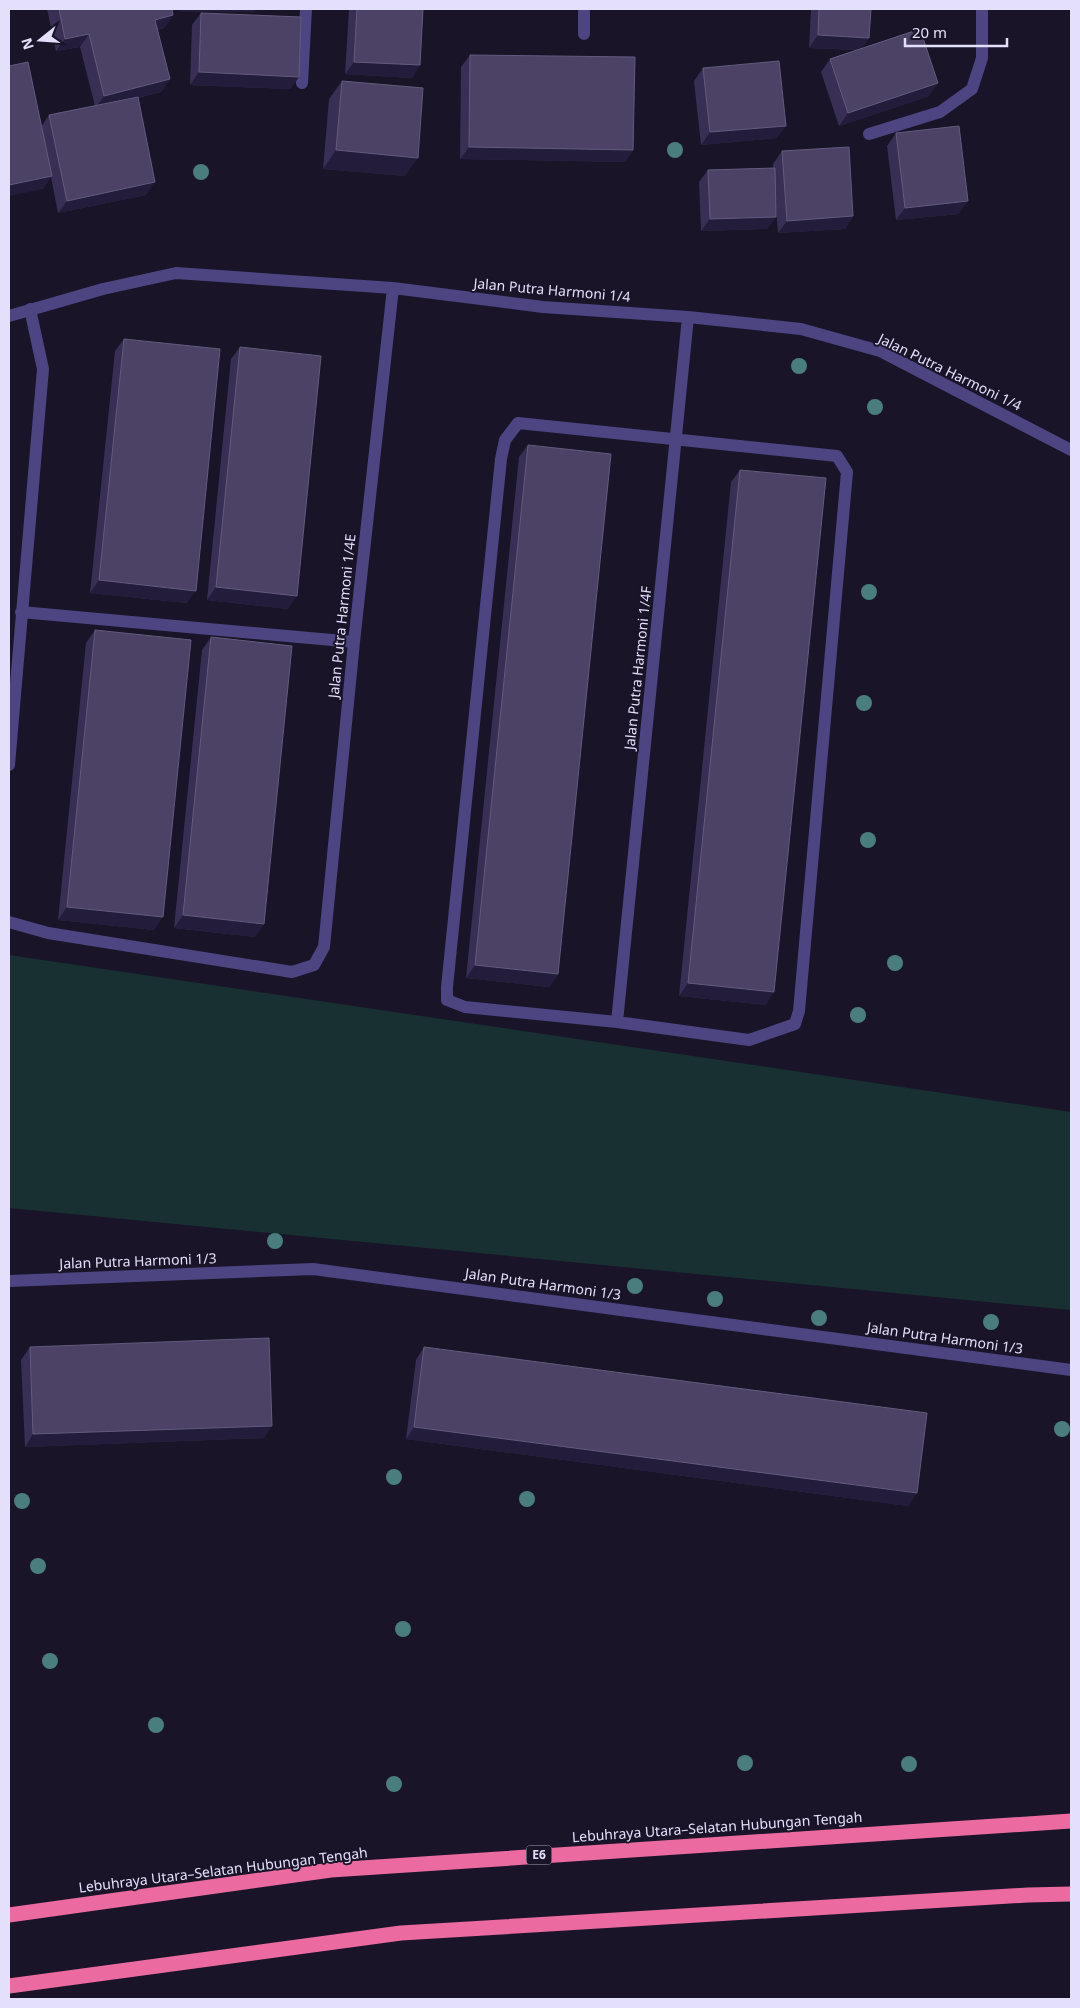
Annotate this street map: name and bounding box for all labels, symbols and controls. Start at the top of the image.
north arrow [15,15,65,65]
scale bar [905,15,1008,47]
text: 20 m [912,22,947,42]
text: N [16,36,38,52]
street label: Jalan Putra Harmoni 1/4 [471,273,631,306]
street label: Jalan Putra Harmoni 1/4 [874,328,1025,415]
street label: Jalan Putra Harmoni 1/4E [323,533,360,701]
street label: Jalan Putra Harmoni 1/4F [619,585,656,753]
street label: Jalan Putra Harmoni 1/3 [57,1248,217,1273]
street label: Jalan Putra Harmoni 1/3 [462,1263,622,1304]
street label: Jalan Putra Harmoni 1/3 [864,1317,1024,1358]
street label: Lebuhraya Utara–Selatan Hubungan Tengah [571,1807,863,1846]
street label: Lebuhraya Utara–Selatan Hubungan Tengah [77,1842,369,1897]
road number: E6 [526,1846,552,1864]

